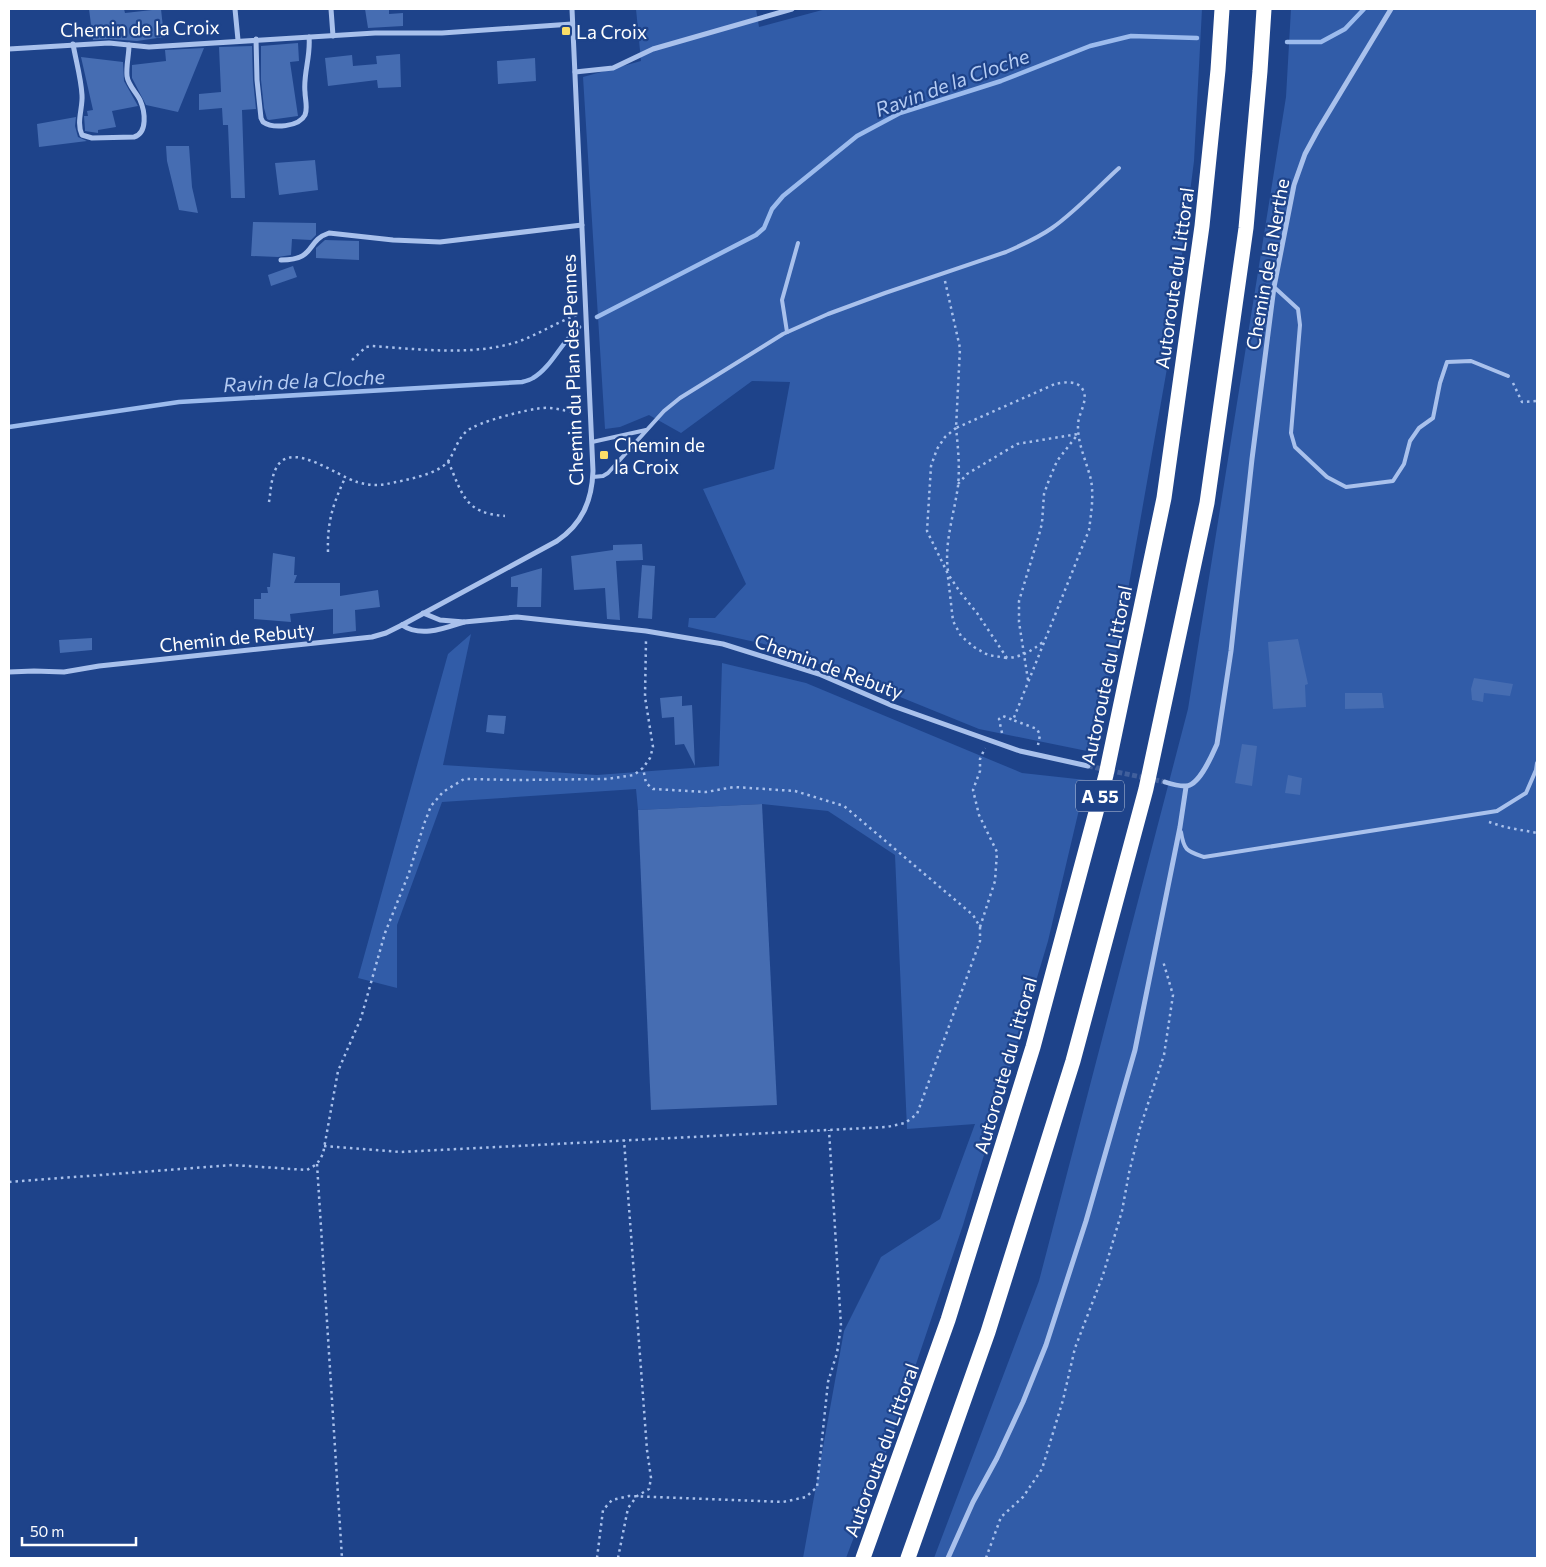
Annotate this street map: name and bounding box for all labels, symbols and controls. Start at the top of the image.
street label: Chemin de la Croix [60,15,220,41]
place label: La Croix [576,20,647,43]
marker: La Croix [560,25,572,37]
water label: Ravin de la Cloche [872,43,1033,121]
street label: Chemin de la Nerthe [1241,177,1293,351]
street label: Autoroute du Littoral [1150,186,1198,370]
street label: Chemin du Plan des Pennes [556,254,588,486]
water label: Ravin de la Cloche [222,364,386,396]
place label: Chemin de la Croix [614,433,705,478]
marker: Chemin de la Croix [598,449,610,461]
street label: Autoroute du Littoral [1076,583,1136,767]
street label: Chemin de Rebuty [158,617,316,657]
street label: Chemin de Rebuty [752,628,906,704]
road number: A 55 [1076,780,1124,811]
street label: Autoroute du Littoral [969,974,1041,1156]
street label: Autoroute du Littoral [839,1360,923,1540]
scale bar [22,1514,136,1546]
text: 50 m [30,1522,64,1540]

